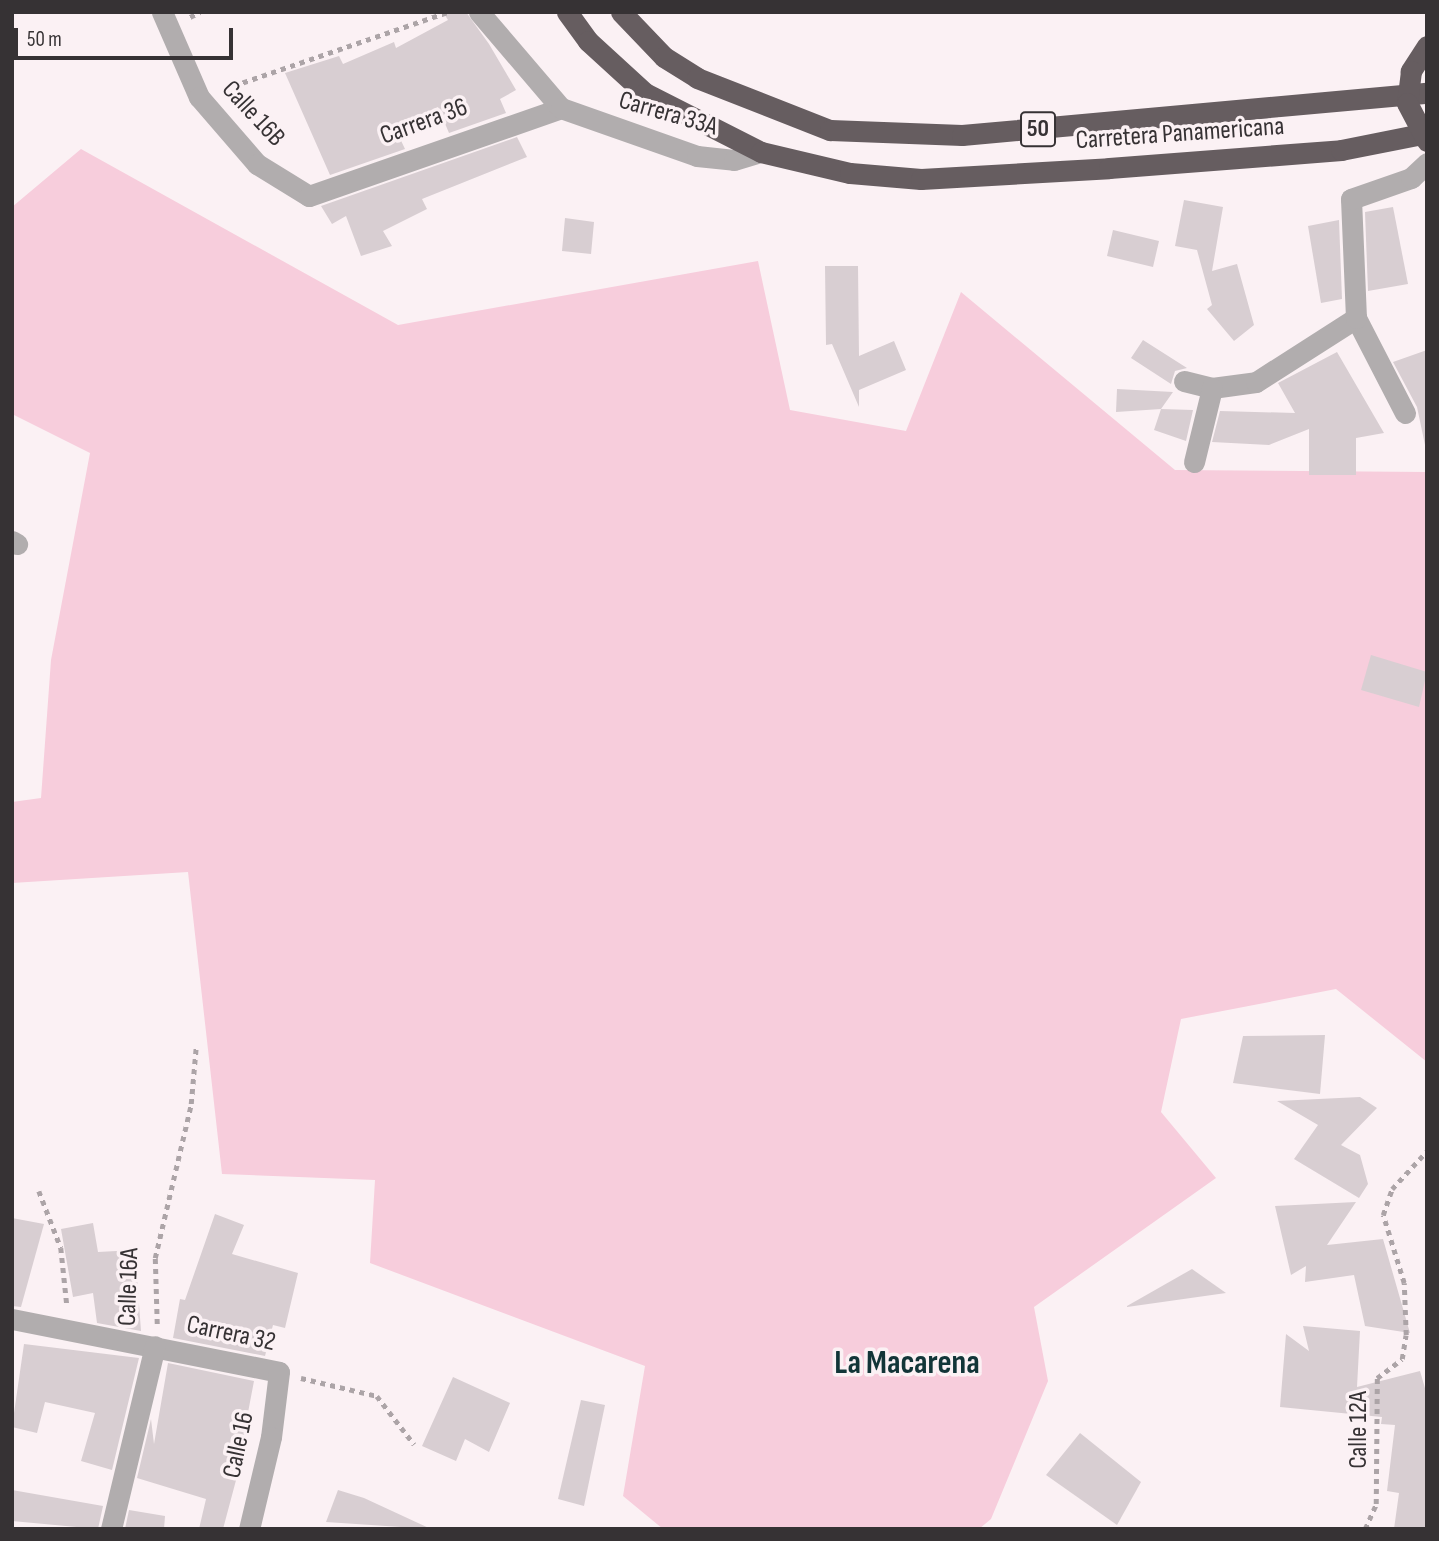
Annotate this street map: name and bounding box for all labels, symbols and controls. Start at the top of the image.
scale bar [18,14,236,58]
text: 50 m [27,27,62,52]
street label: Calle 16B [215,75,291,153]
street label: Carrera 33A [615,85,721,143]
street label: Carrera 36 [376,92,472,152]
road number: 50 [1019,108,1057,149]
street label: Carretera Panamericana [1075,111,1285,157]
street label: Calle 16A [112,1247,146,1327]
street label: Carrera 32 [184,1309,278,1359]
district label: La Macarena [834,1344,980,1384]
street label: Calle 12A [1343,1391,1375,1469]
street label: Calle 16 [217,1409,261,1481]

